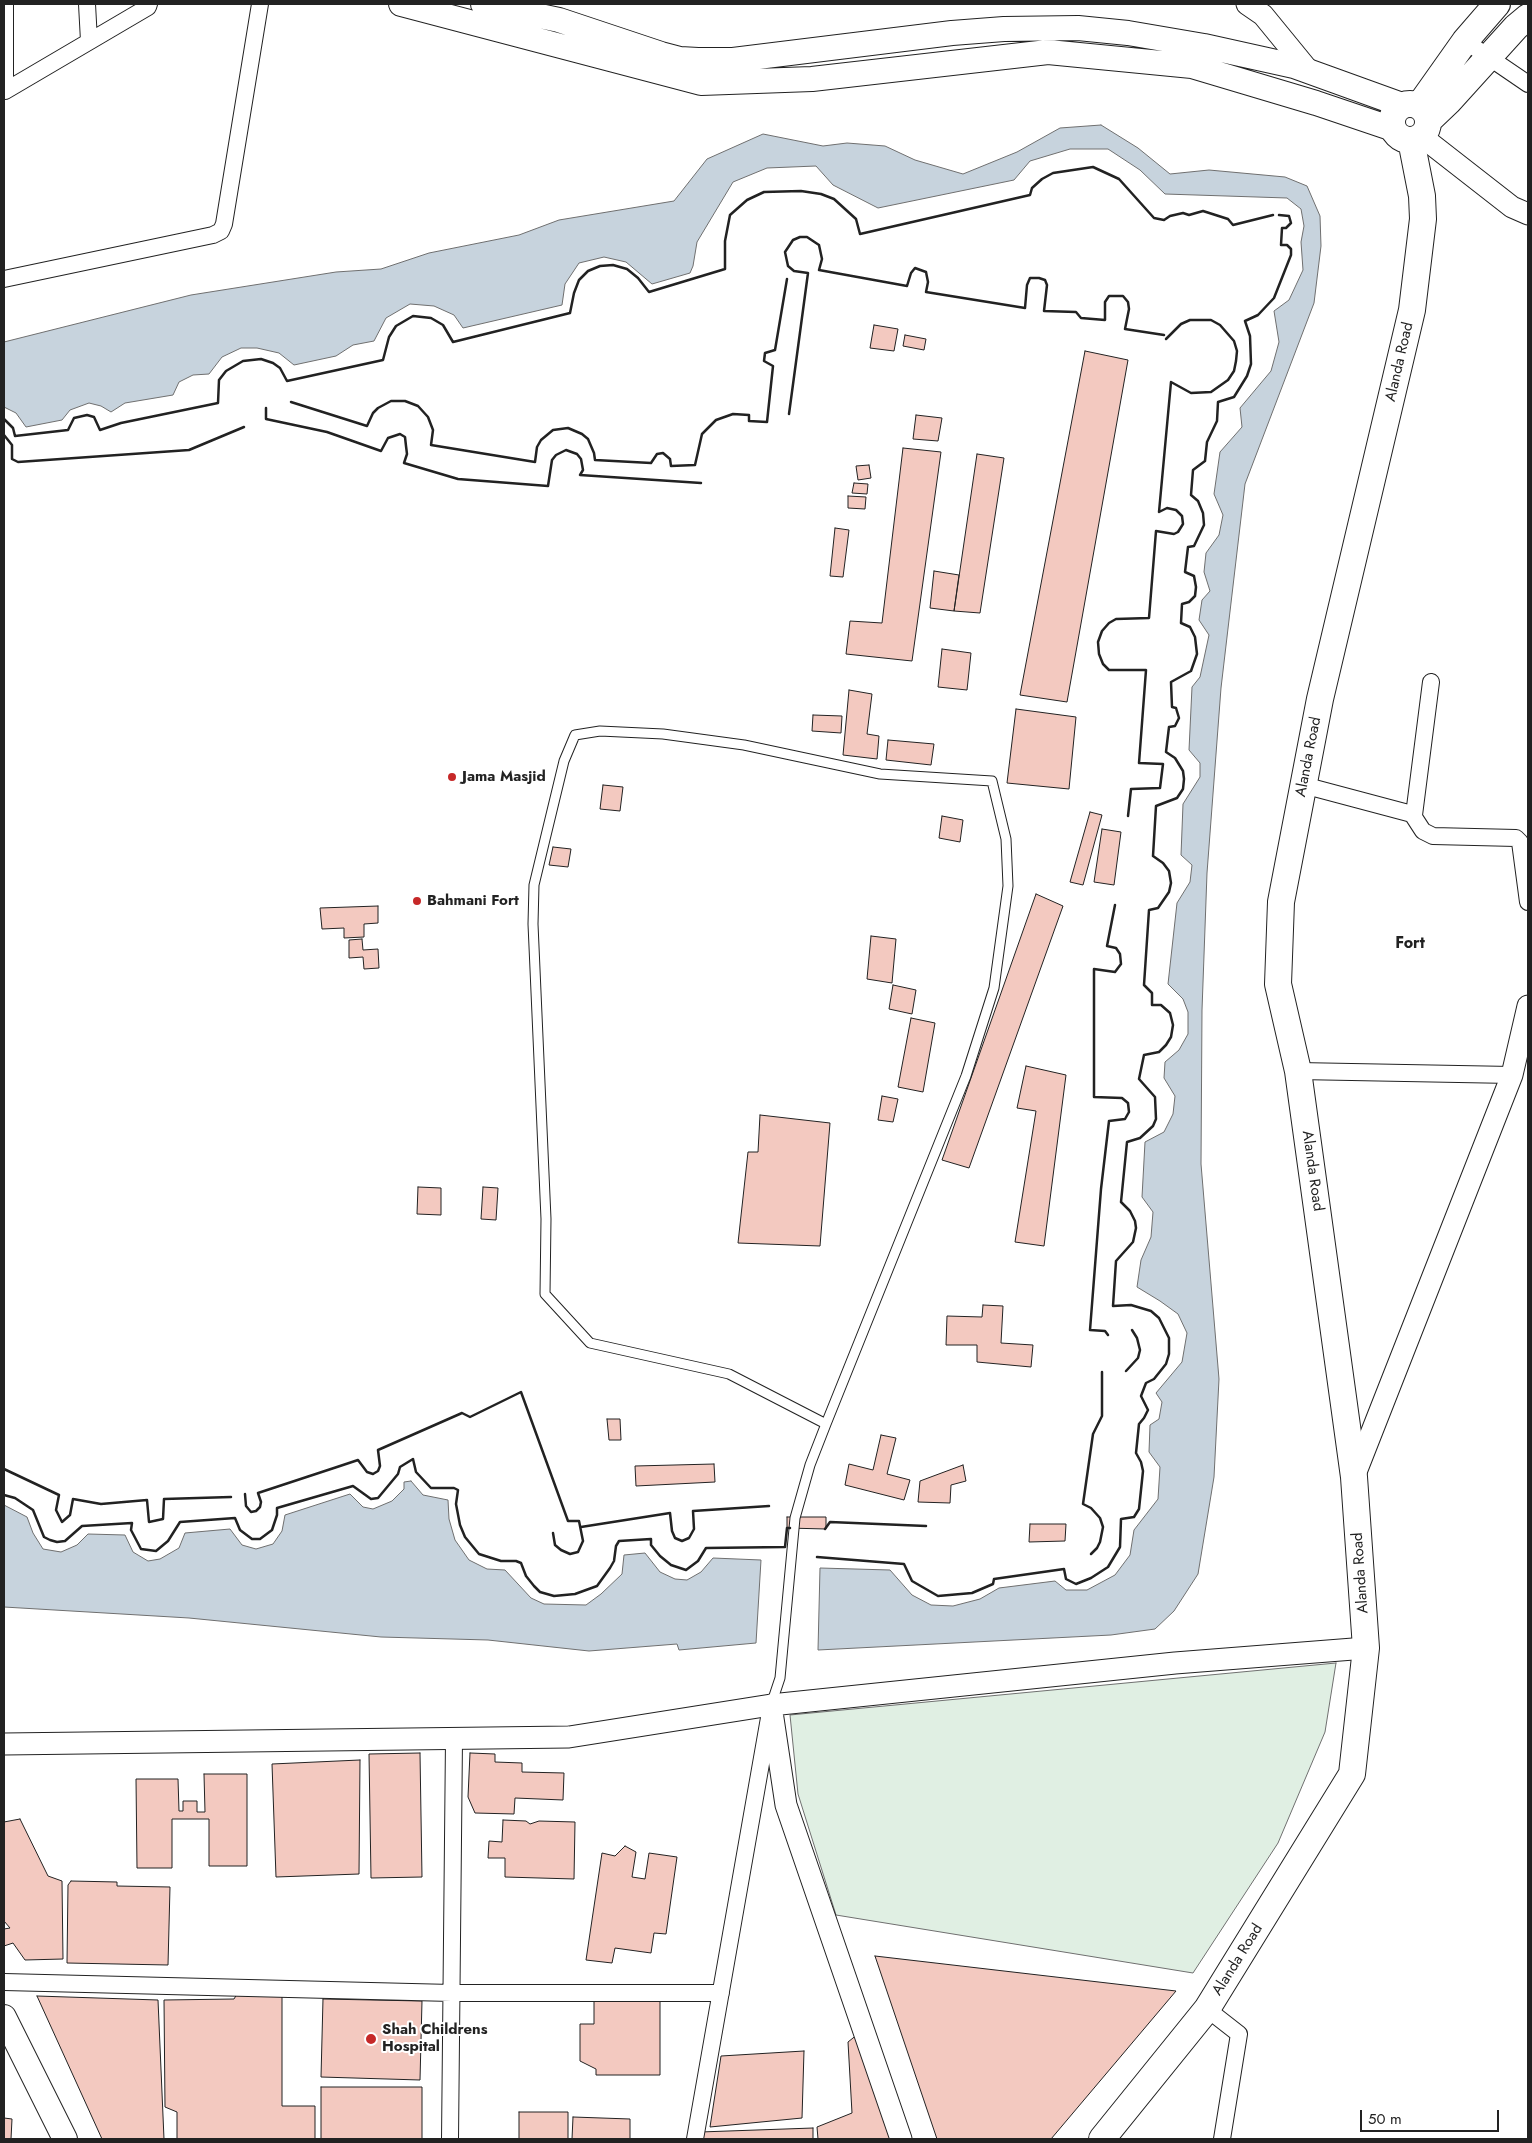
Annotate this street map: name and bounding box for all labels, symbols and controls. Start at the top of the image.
street label: Alanda Road [1382,320,1418,404]
street label: Alanda Road [1292,715,1326,799]
place label: Jama Masjid [462,768,546,786]
marker: Jama Masjid [446,771,458,783]
place label: Bahmani Fort [427,892,519,910]
marker: Bahmani Fort [411,895,423,907]
district label: Fort [1395,934,1425,954]
street label: Alanda Road [1297,1130,1327,1212]
street label: Alanda Road [1349,1532,1373,1614]
street label: Alanda Road [1209,1921,1267,1999]
place label: Shah Childrens Hospital [382,2021,488,2056]
marker: Shah Childrens Hospital [364,2032,378,2046]
scale bar [1362,2100,1501,2132]
text: 50 m [1368,2108,1402,2130]

